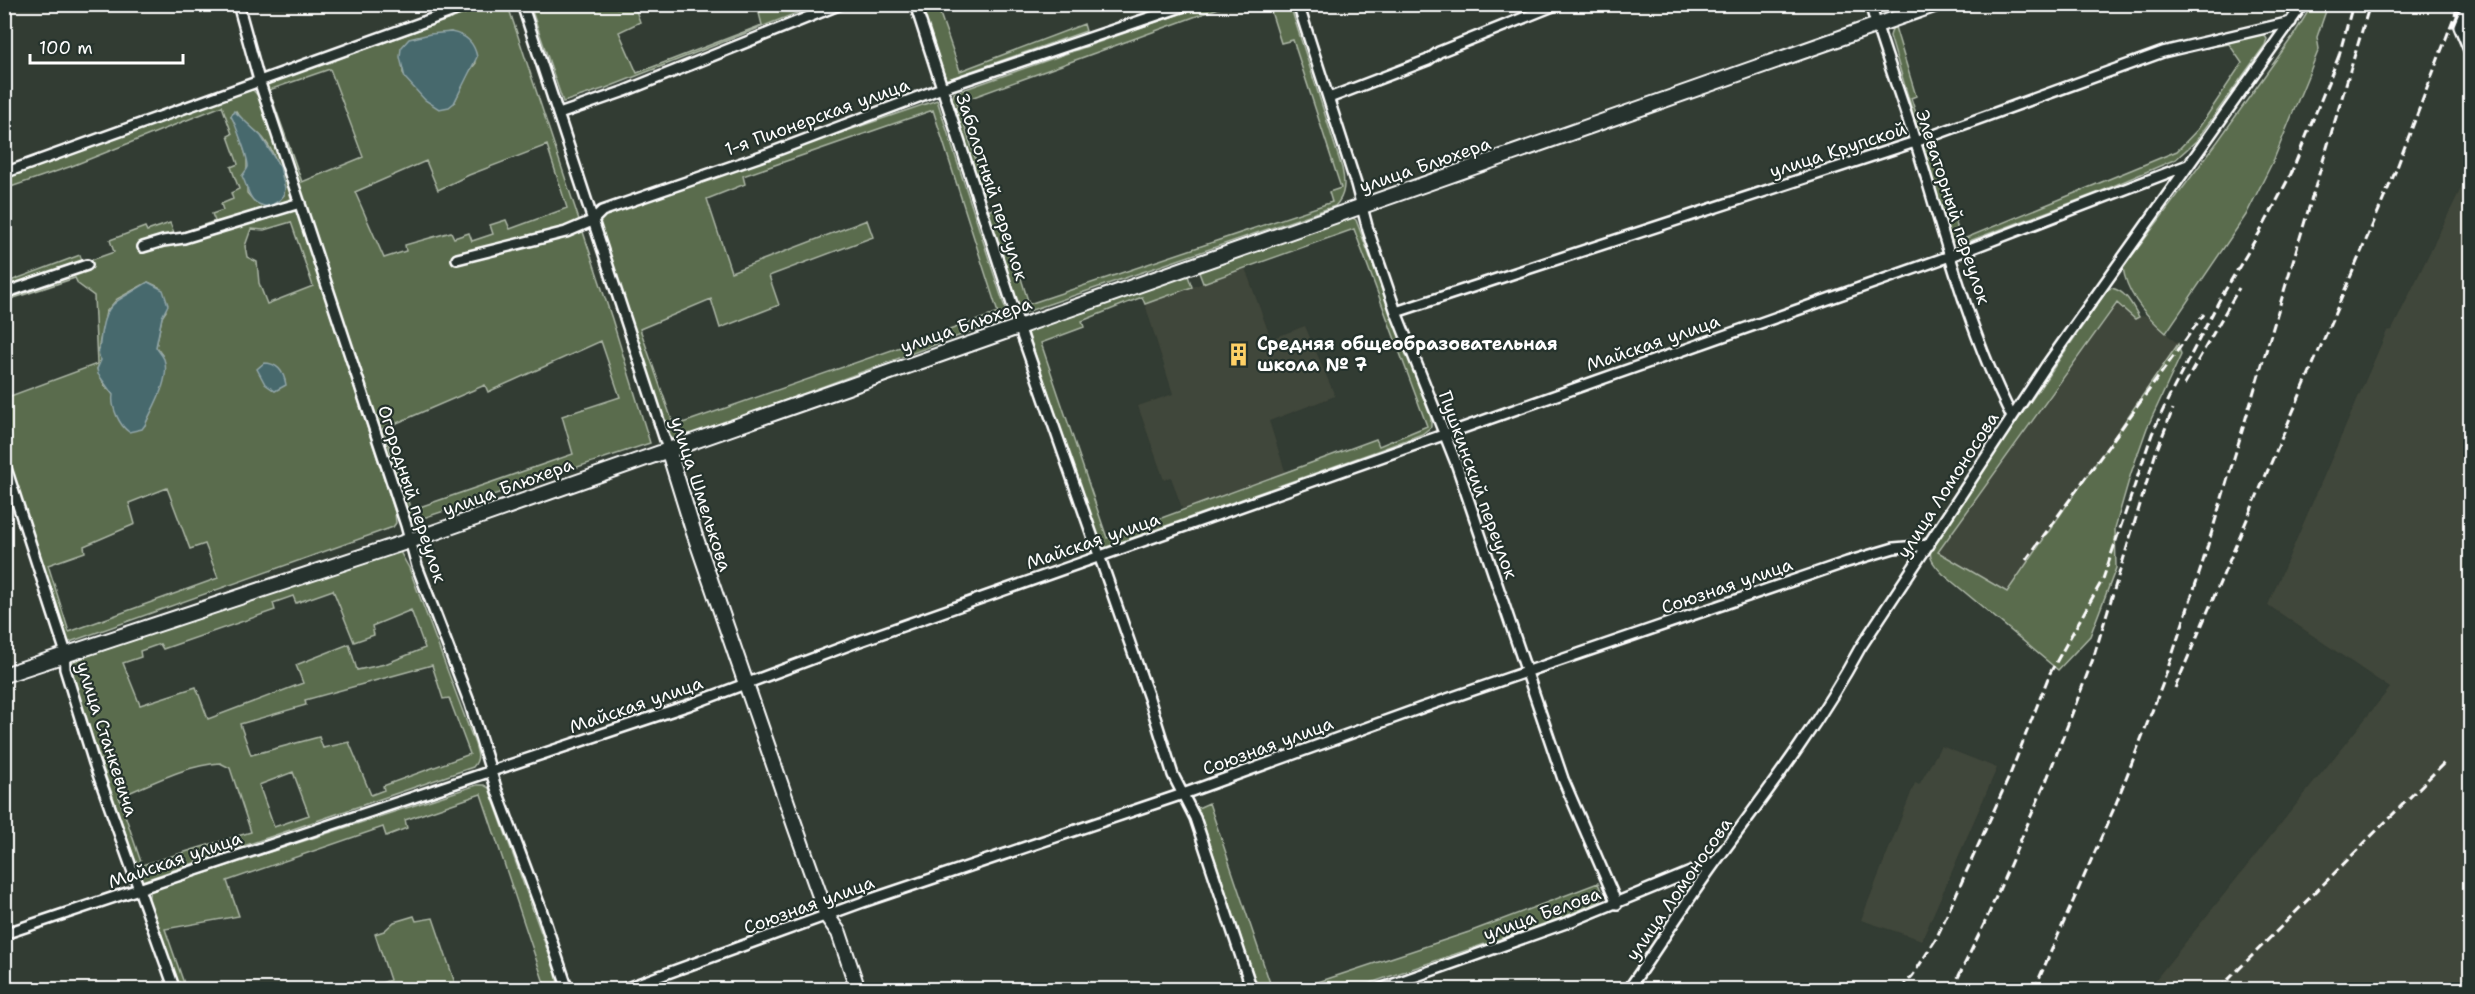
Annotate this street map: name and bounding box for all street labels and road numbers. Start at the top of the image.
street label: 1-я Пионерская улица [721,72,913,162]
street label: Заболотный переулок [950,90,1034,284]
street label: Элеваторный переулок [1910,107,1996,308]
street label: улица Крупской [1767,117,1910,183]
street label: улица Блюхера [1356,131,1494,199]
street label: улица Блюхера [897,291,1035,359]
street label: Майская улица [1583,309,1723,377]
street label: Пушкинский переулок [1433,388,1523,583]
street label: Огородный переулок [372,402,452,586]
street label: улица Ломоносова [1892,407,2004,563]
street label: улица Шмелькова [665,414,737,574]
street label: улица Блюхера [439,452,577,522]
street label: Майская улица [1023,507,1163,575]
street label: Союзная улица [1658,552,1796,620]
street label: улица Станкевича [71,658,143,820]
street label: Майская улица [566,671,706,739]
street label: Союзная улица [1199,711,1337,781]
street label: улица Ломоносова [1621,813,1737,965]
street label: Майская улица [105,826,245,894]
street label: Союзная улица [740,870,878,940]
street label: улица Белова [1480,882,1604,946]

